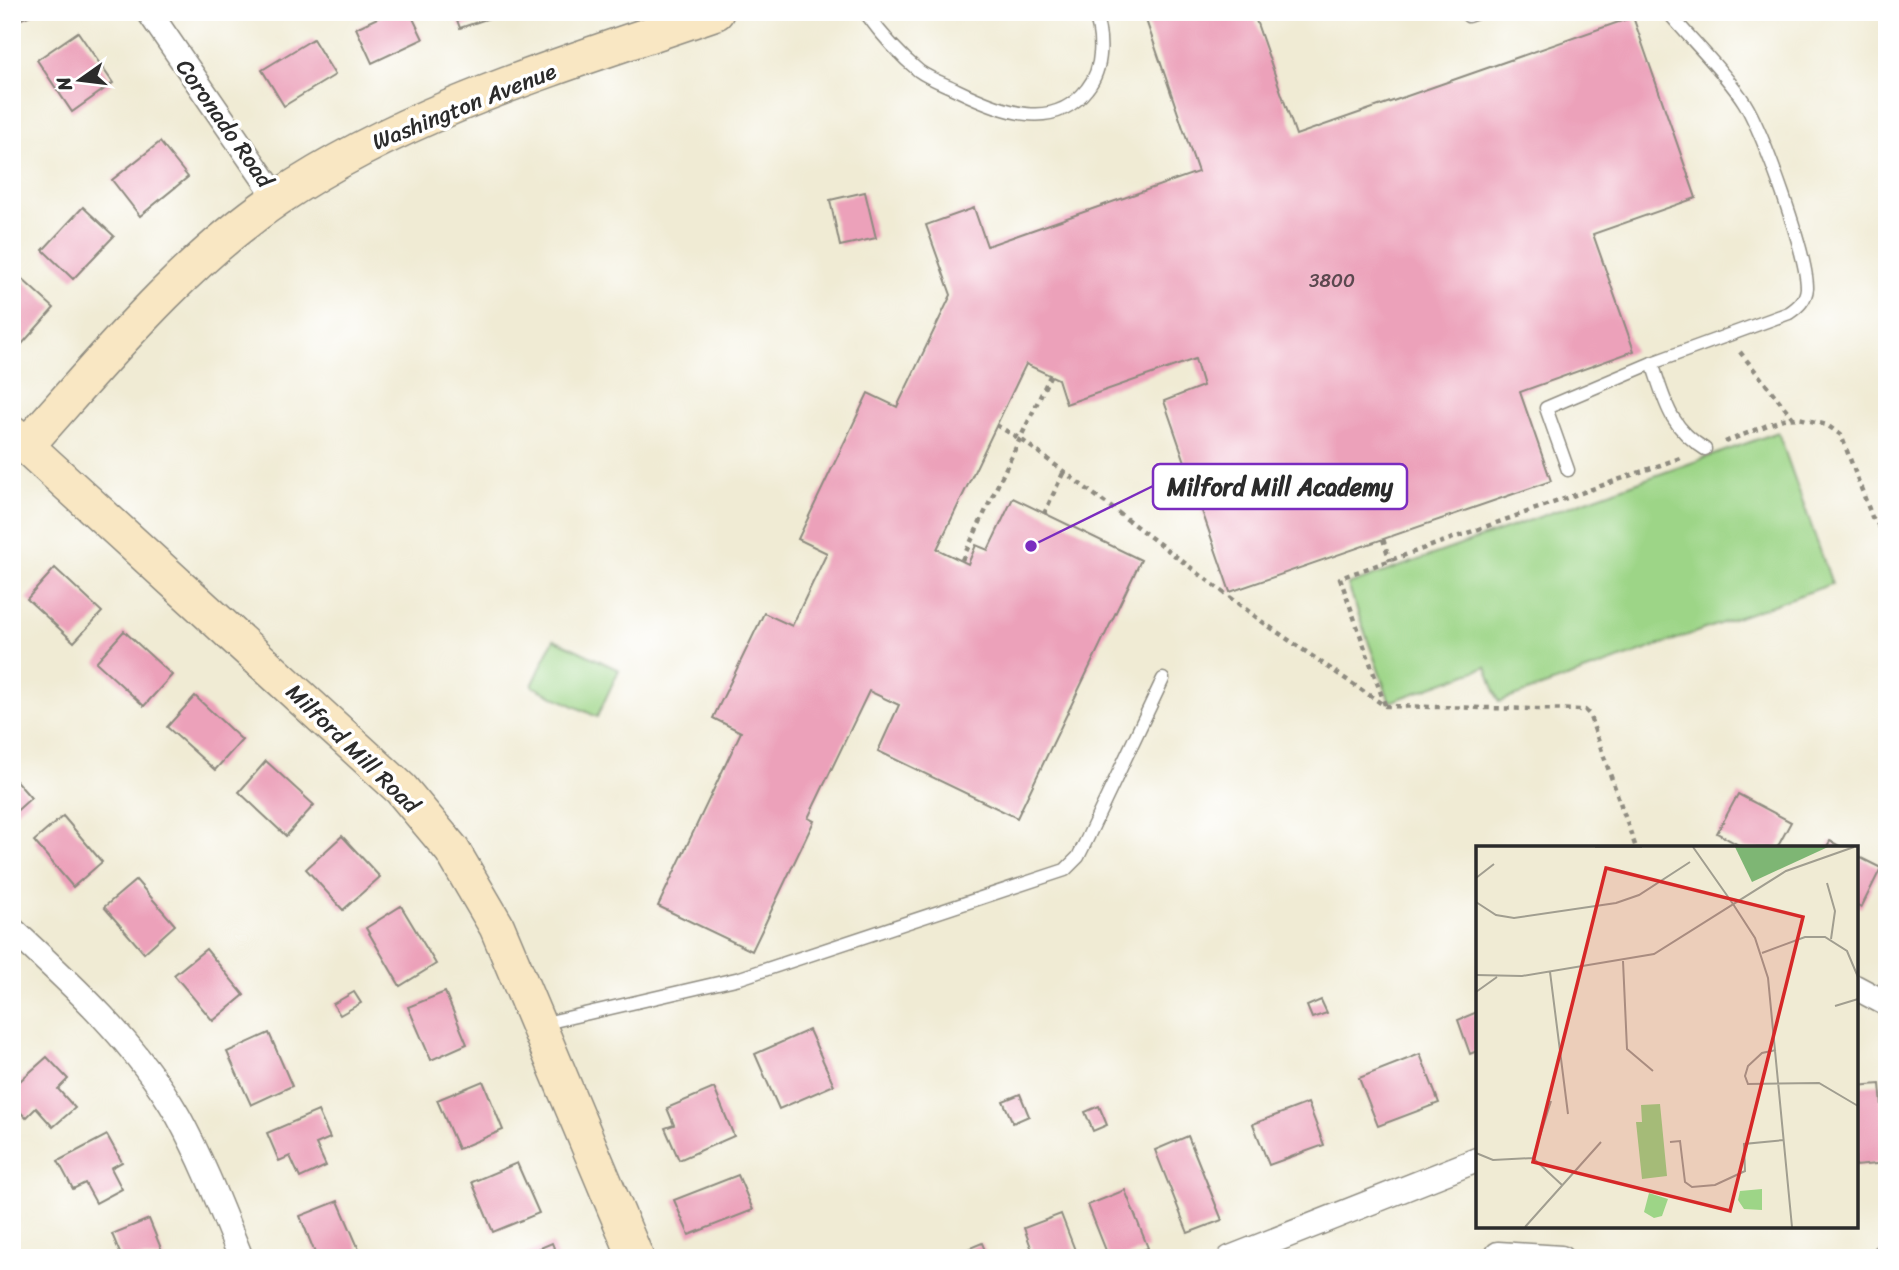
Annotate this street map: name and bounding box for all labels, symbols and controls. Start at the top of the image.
north arrow [46,46,116,116]
street label: Coronado Road [165,50,286,198]
street label: Washington Avenue [366,51,563,162]
text: N [46,73,82,95]
house number: 3800 [1309,264,1355,297]
callout: Milford Mill Academy [1153,464,1407,509]
text: Milford Mill Academy [1166,466,1394,508]
street label: Milford Mill Road [276,673,431,825]
inset map [1476,846,1857,1228]

